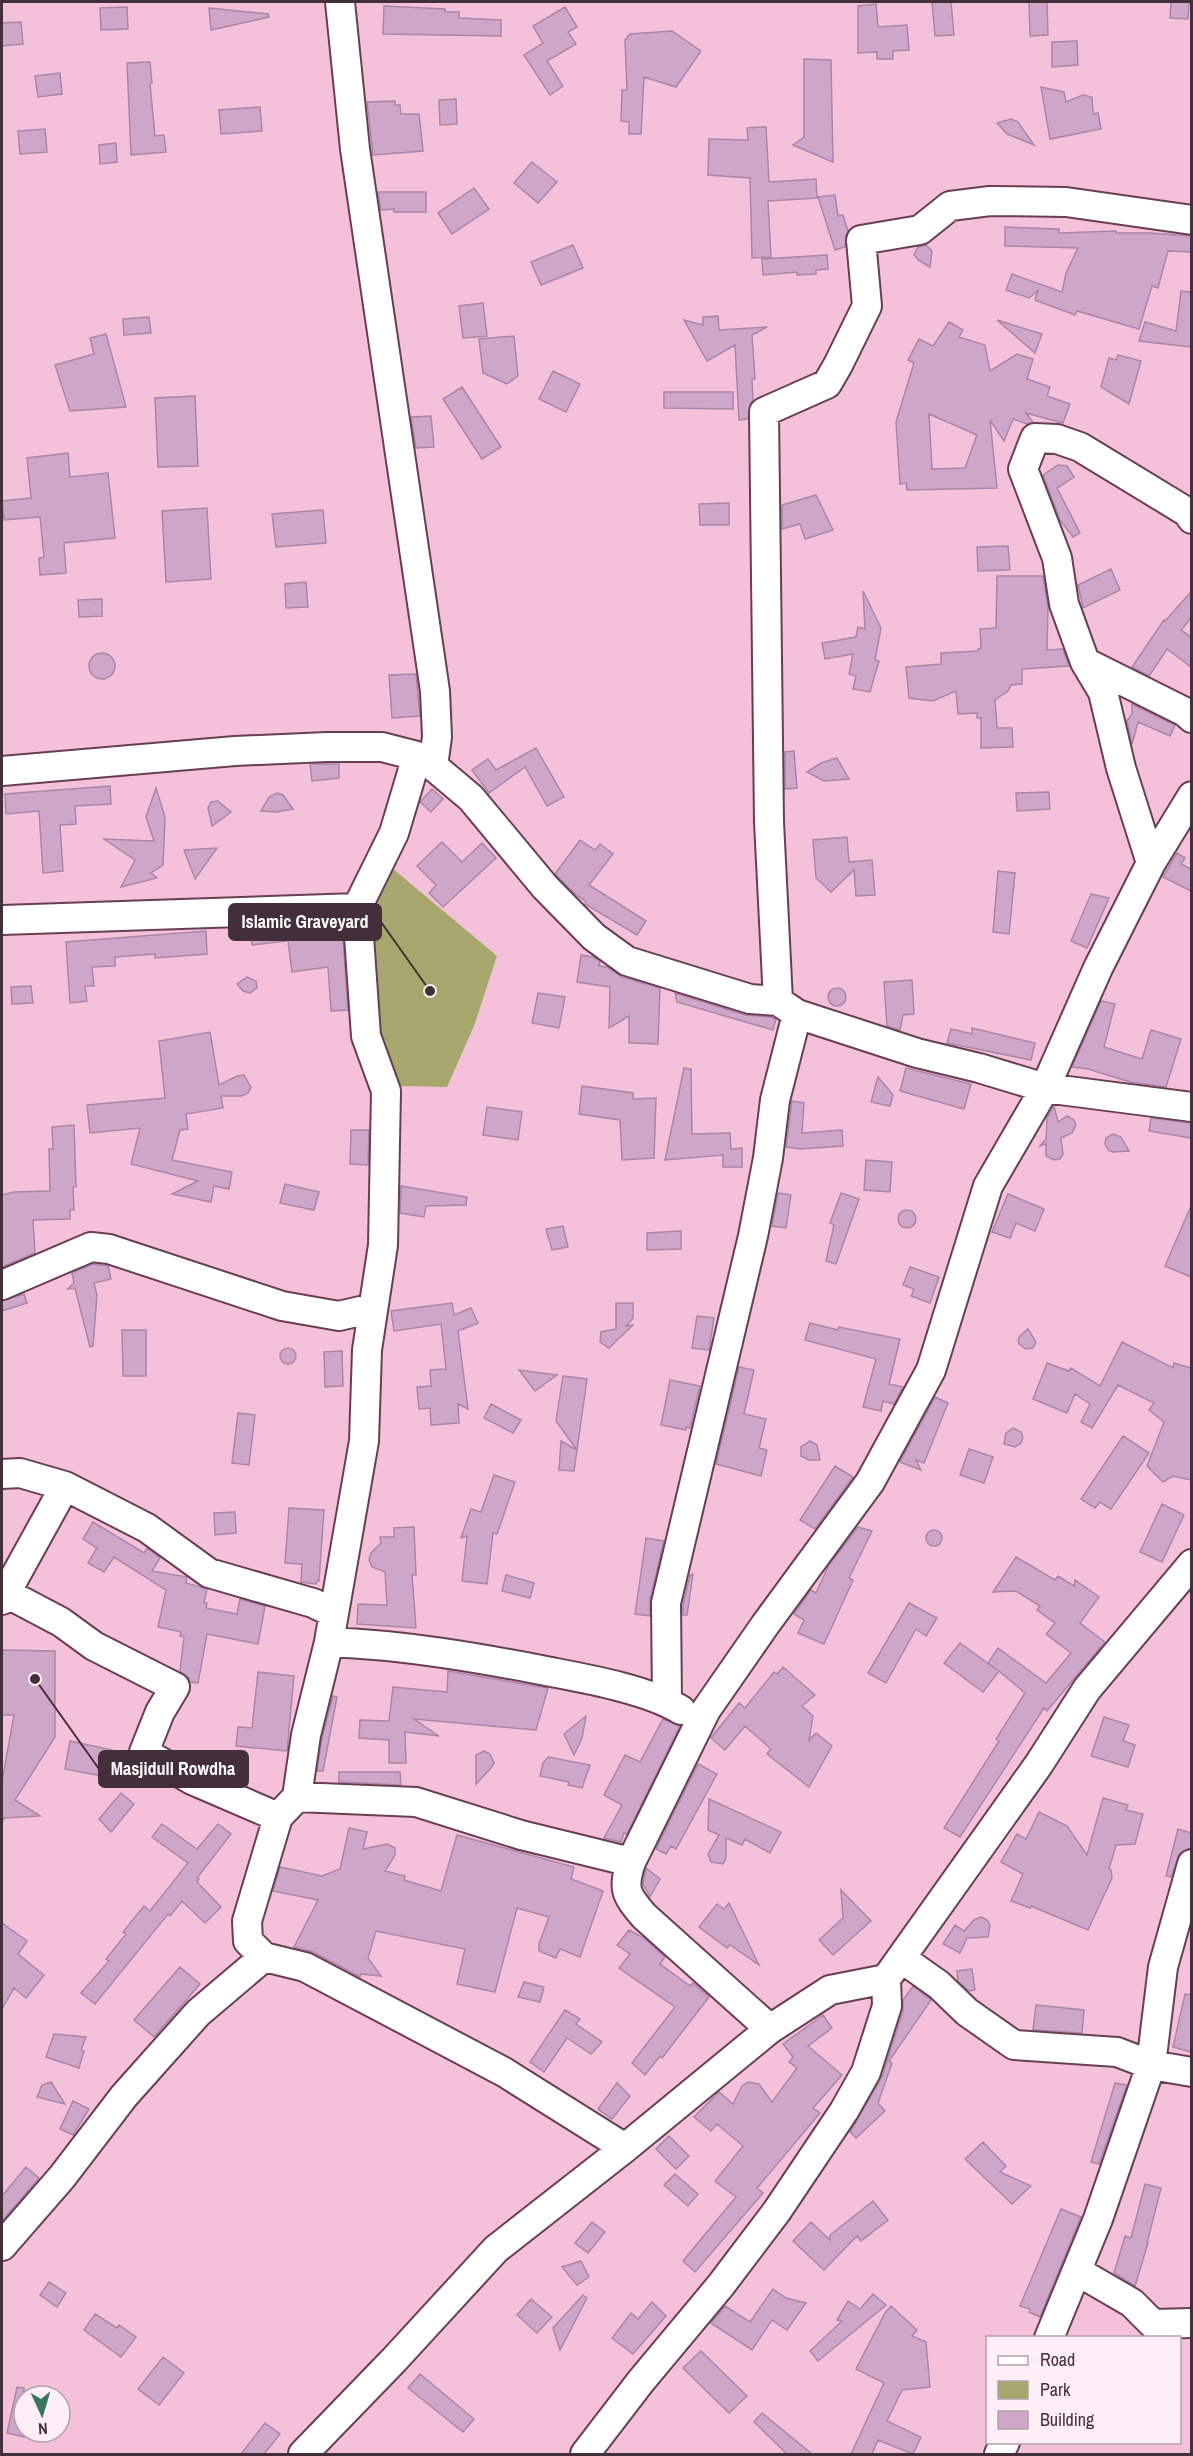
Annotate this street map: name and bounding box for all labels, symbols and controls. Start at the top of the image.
callout: Islamic Graveyard [229,904,381,940]
text: Islamic Graveyard [241,909,369,934]
callout: Masjidull Rowdha [99,1751,248,1787]
text: Masjidull Rowdha [111,1756,236,1781]
legend [986,2336,1181,2444]
text: Road [1040,2347,1075,2372]
text: Park [1040,2377,1071,2402]
north arrow [12,2384,72,2444]
text: Building [1040,2407,1095,2432]
text: N [38,2418,49,2440]

